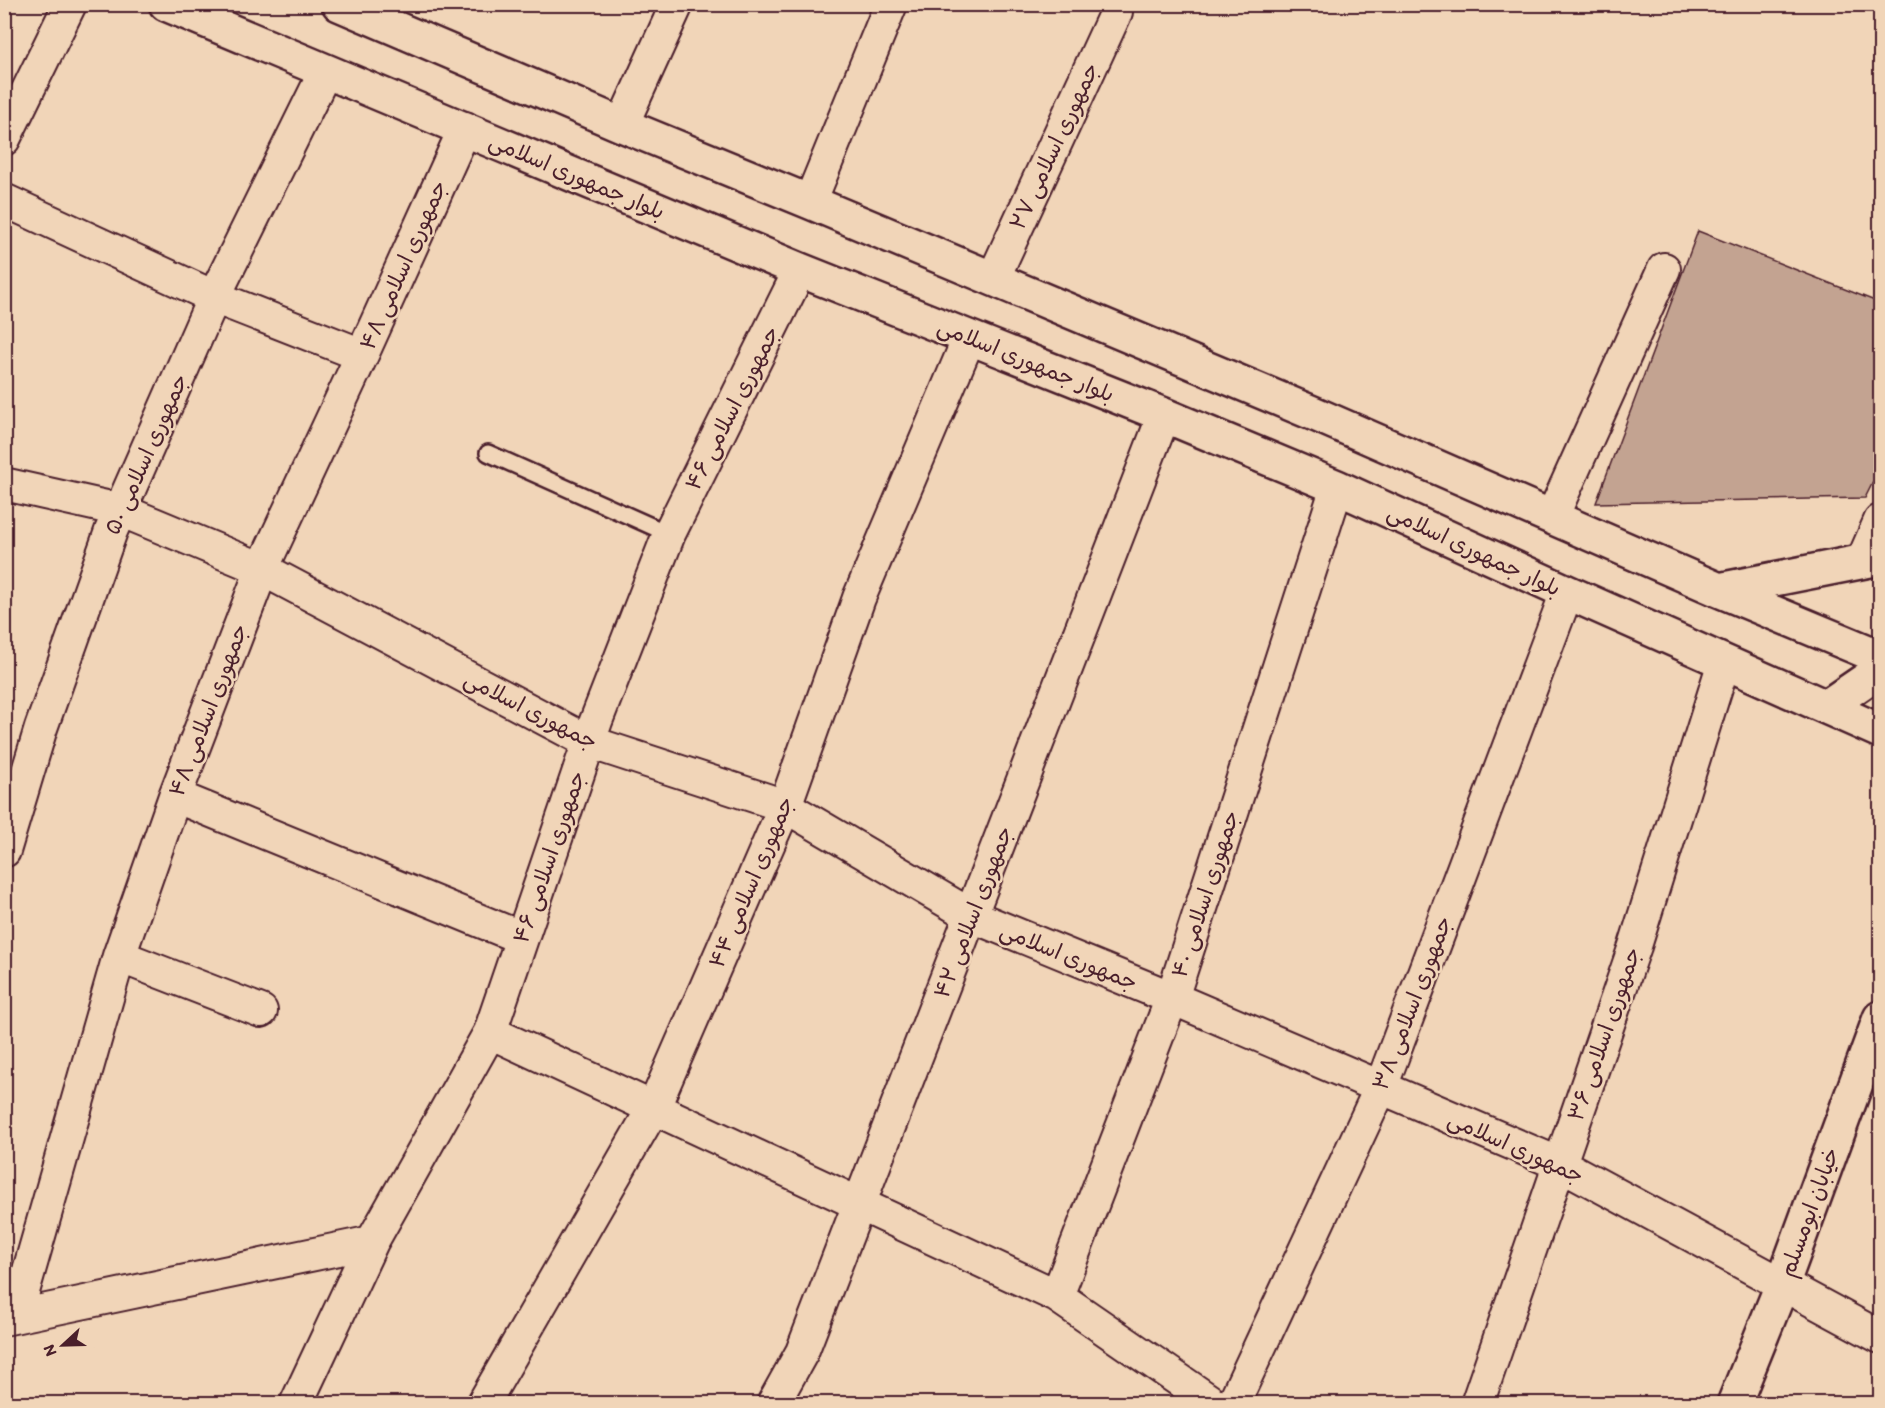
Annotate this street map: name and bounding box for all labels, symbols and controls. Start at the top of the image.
street label: جمهوری اسلامی ۲۷ [1003,58,1105,234]
street label: بلوار جمهوری اسلامی [485,127,669,226]
street label: جمهوری اسلامی ۴۸ [354,176,453,354]
street label: بلوار جمهوری اسلامی [933,312,1118,409]
street label: جمهوری اسلامی ۴۶ [679,321,786,495]
street label: جمهوری اسلامی ۵۰ [98,369,194,539]
street label: بلوار جمهوری اسلامی [1383,498,1565,603]
street label: جمهوری اسلامی ۴۸ [163,620,254,800]
street label: جمهوری اسلامی [459,665,602,756]
street label: جمهوری اسلامی ۴۶ [507,767,592,947]
street label: جمهوری اسلامی ۴۴ [703,792,800,972]
street label: جمهوری اسلامی ۴۰ [1165,807,1246,981]
street label: جمهوری اسلامی ۴۲ [928,822,1019,1002]
street label: جمهوری اسلامی ۳۸ [1366,912,1459,1094]
street label: جمهوری اسلامی [996,916,1142,997]
street label: جمهوری اسلامی ۳۶ [1562,943,1647,1125]
street label: جمهوری اسلامی [1443,1105,1588,1190]
street label: خیابان ابومسلم [1773,1144,1848,1281]
north arrow [33,1315,93,1375]
text: N [39,1342,60,1359]

